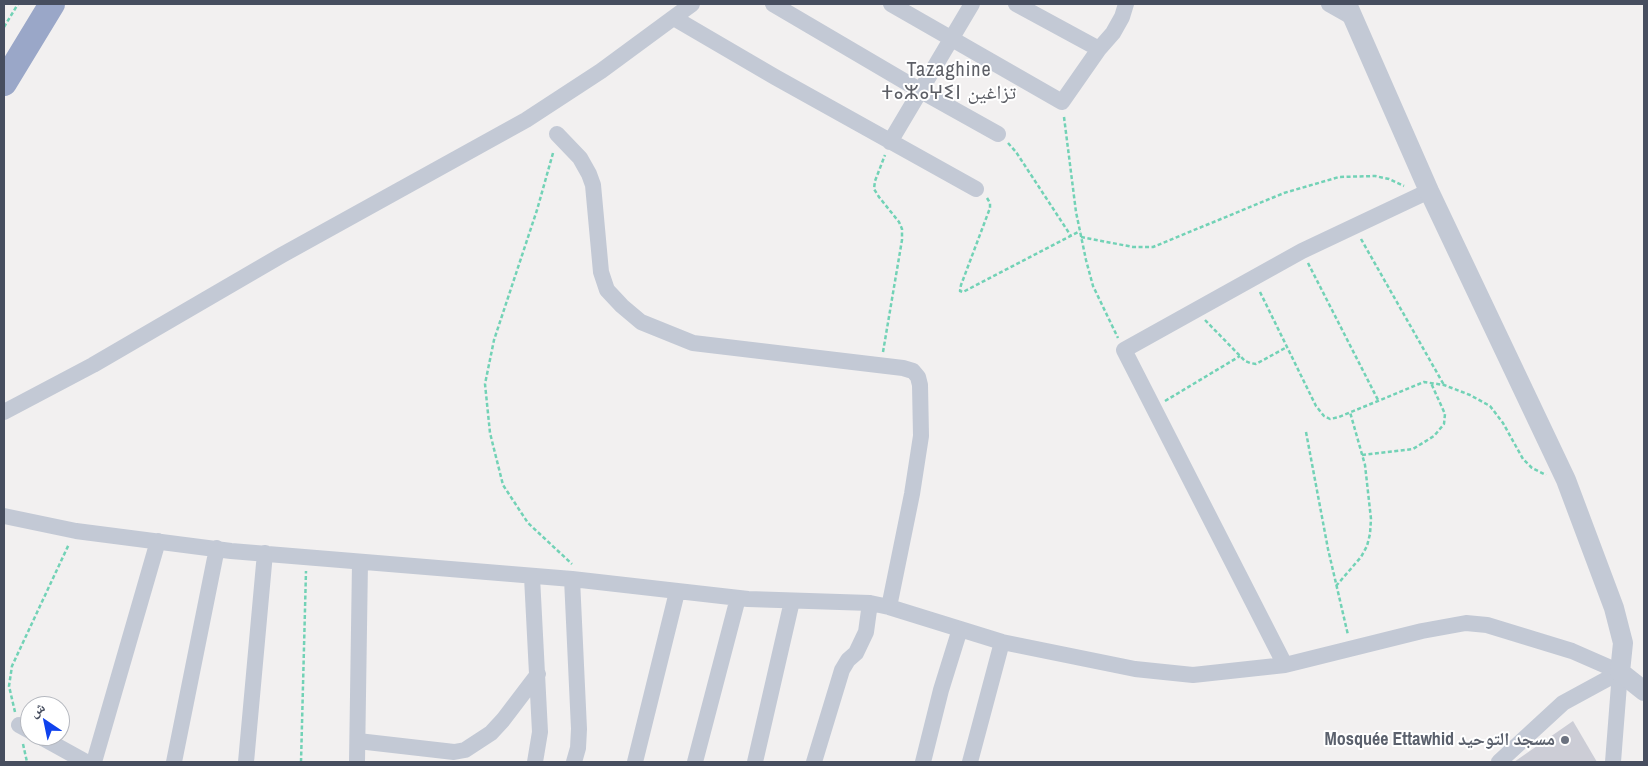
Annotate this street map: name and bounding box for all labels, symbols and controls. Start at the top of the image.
district label: Tazaghine ⵜⴰⵣⴰⵖⵉⵏ تزاغين [886,59,1012,106]
north arrow [20,696,70,746]
text: ش [26,698,48,721]
place label: Mosquée Ettawhid مسجد التوحيد [1324,729,1555,751]
marker: Mosquée Ettawhid مسجد التوحيد [1559,734,1571,746]

